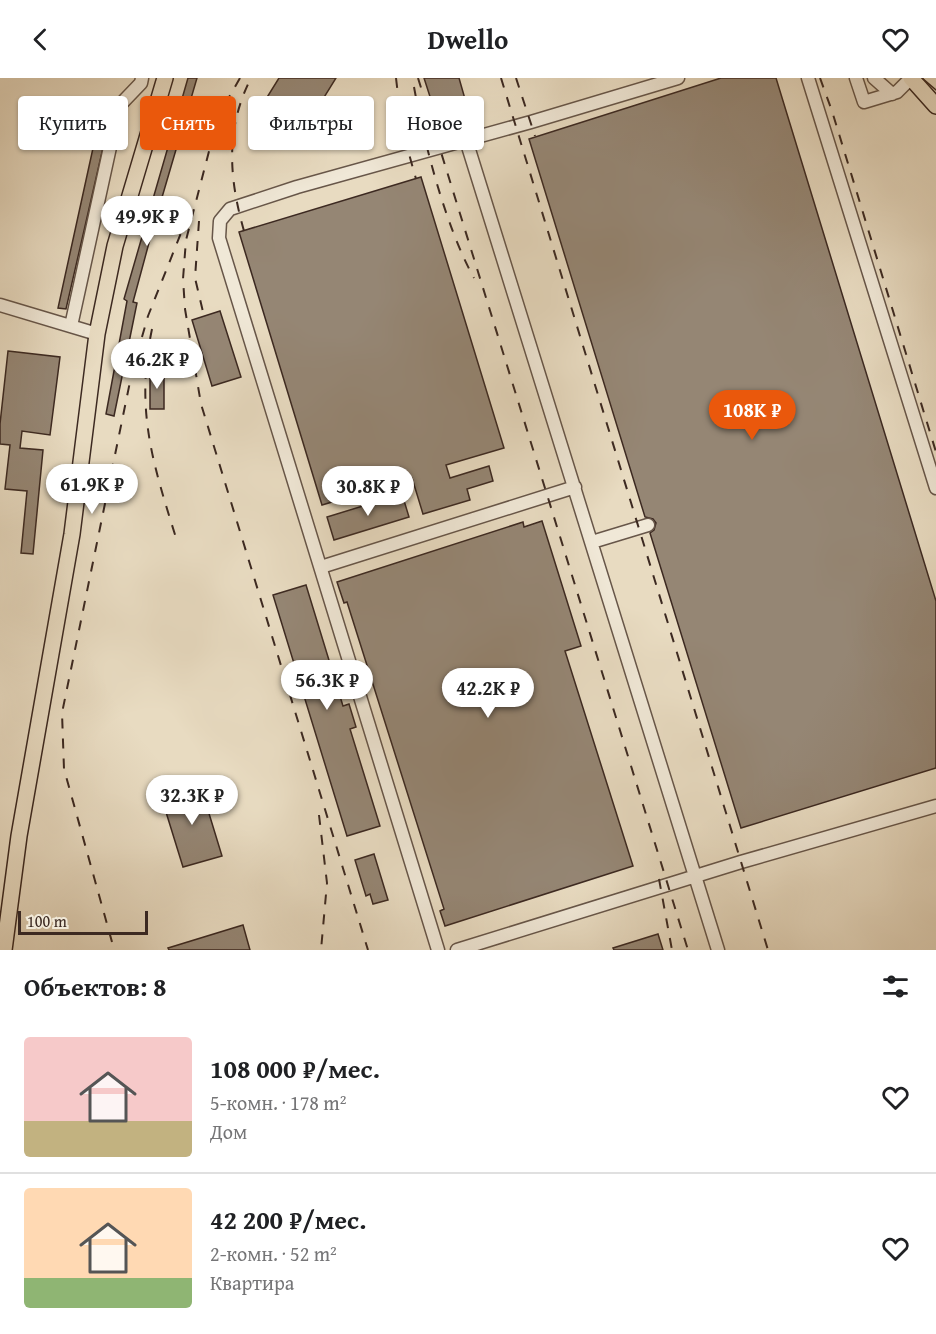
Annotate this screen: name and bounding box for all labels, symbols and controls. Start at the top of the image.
text: Dwello [428,19,508,59]
icon: back [24,23,57,56]
icon: heart [879,23,912,56]
chip: Купить [18,96,128,150]
chip: Снять [140,96,236,150]
chip: Фильтры [248,96,374,150]
chip: Новое [386,96,484,150]
pin: 49.9K ₽ [92,196,202,247]
text: 49.9K ₽ [115,201,179,230]
pin: 46.2K ₽ [102,339,212,390]
text: 46.2K ₽ [125,344,189,373]
pin: 108K ₽ [703,390,801,441]
text: 108K ₽ [723,395,781,424]
pin: 61.9K ₽ [37,464,147,515]
pin: 30.8K ₽ [313,466,423,517]
text: 61.9K ₽ [60,469,124,498]
text: 30.8K ₽ [336,471,400,500]
pin: 56.3K ₽ [272,660,382,711]
text: 56.3K ₽ [295,665,359,694]
pin: 42.2K ₽ [433,668,543,719]
text: 42.2K ₽ [456,673,520,702]
pin: 32.3K ₽ [137,775,247,826]
text: 32.3K ₽ [160,780,224,809]
scale bar [18,908,148,936]
text: 100 m [27,909,67,933]
text: Объектов: 8 [24,967,167,1006]
icon: filters [879,970,912,1003]
text: 108 000 ₽/мес. [210,1049,380,1088]
icon: home [72,1061,144,1133]
icon: heart [879,1081,912,1114]
text: 5-комн. · 178 m² [210,1088,346,1117]
text: Дом [210,1117,247,1146]
text: 42 200 ₽/мес. [210,1200,366,1239]
icon: home [72,1212,144,1284]
icon: heart [879,1232,912,1265]
text: 2-комн. · 52 m² [210,1239,337,1268]
text: Квартира [210,1268,294,1297]

